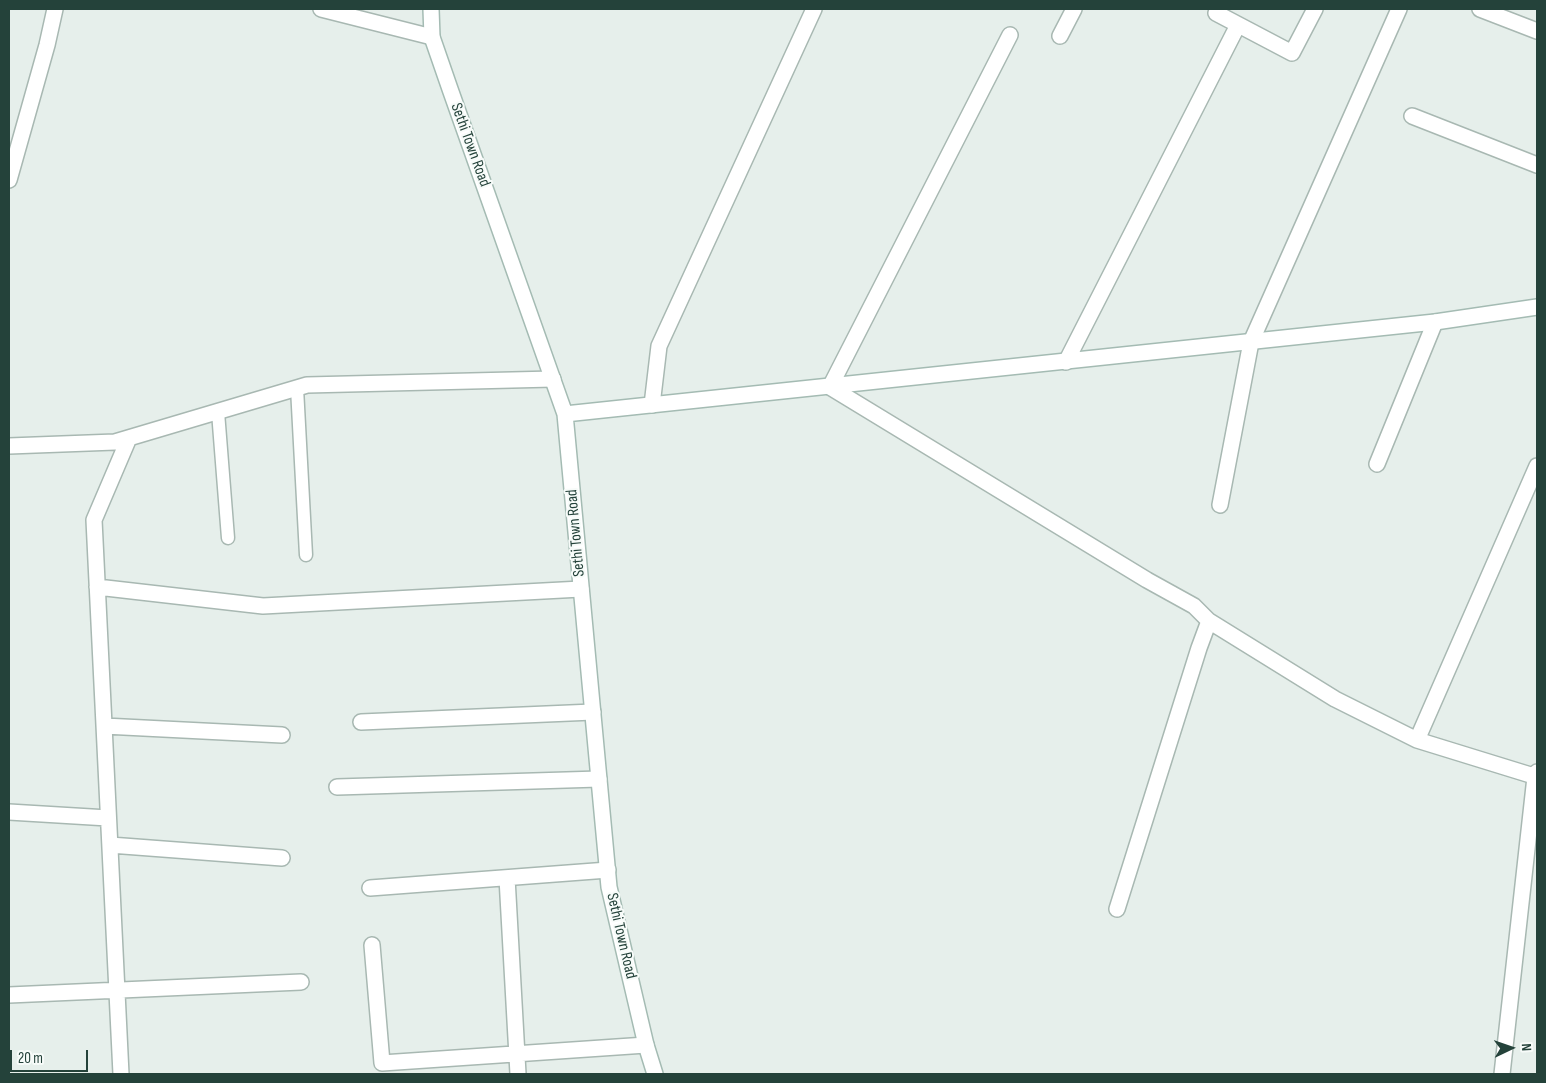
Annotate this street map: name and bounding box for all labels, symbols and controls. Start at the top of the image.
street label: Sethi Town Road [446,101,494,189]
street label: Sethi Town Road [563,489,589,577]
street label: Sethi Town Road [602,891,640,981]
north arrow [1486,1023,1536,1073]
scale bar [12,1040,90,1072]
text: N [1518,1043,1535,1051]
text: 20 m [18,1049,43,1068]

